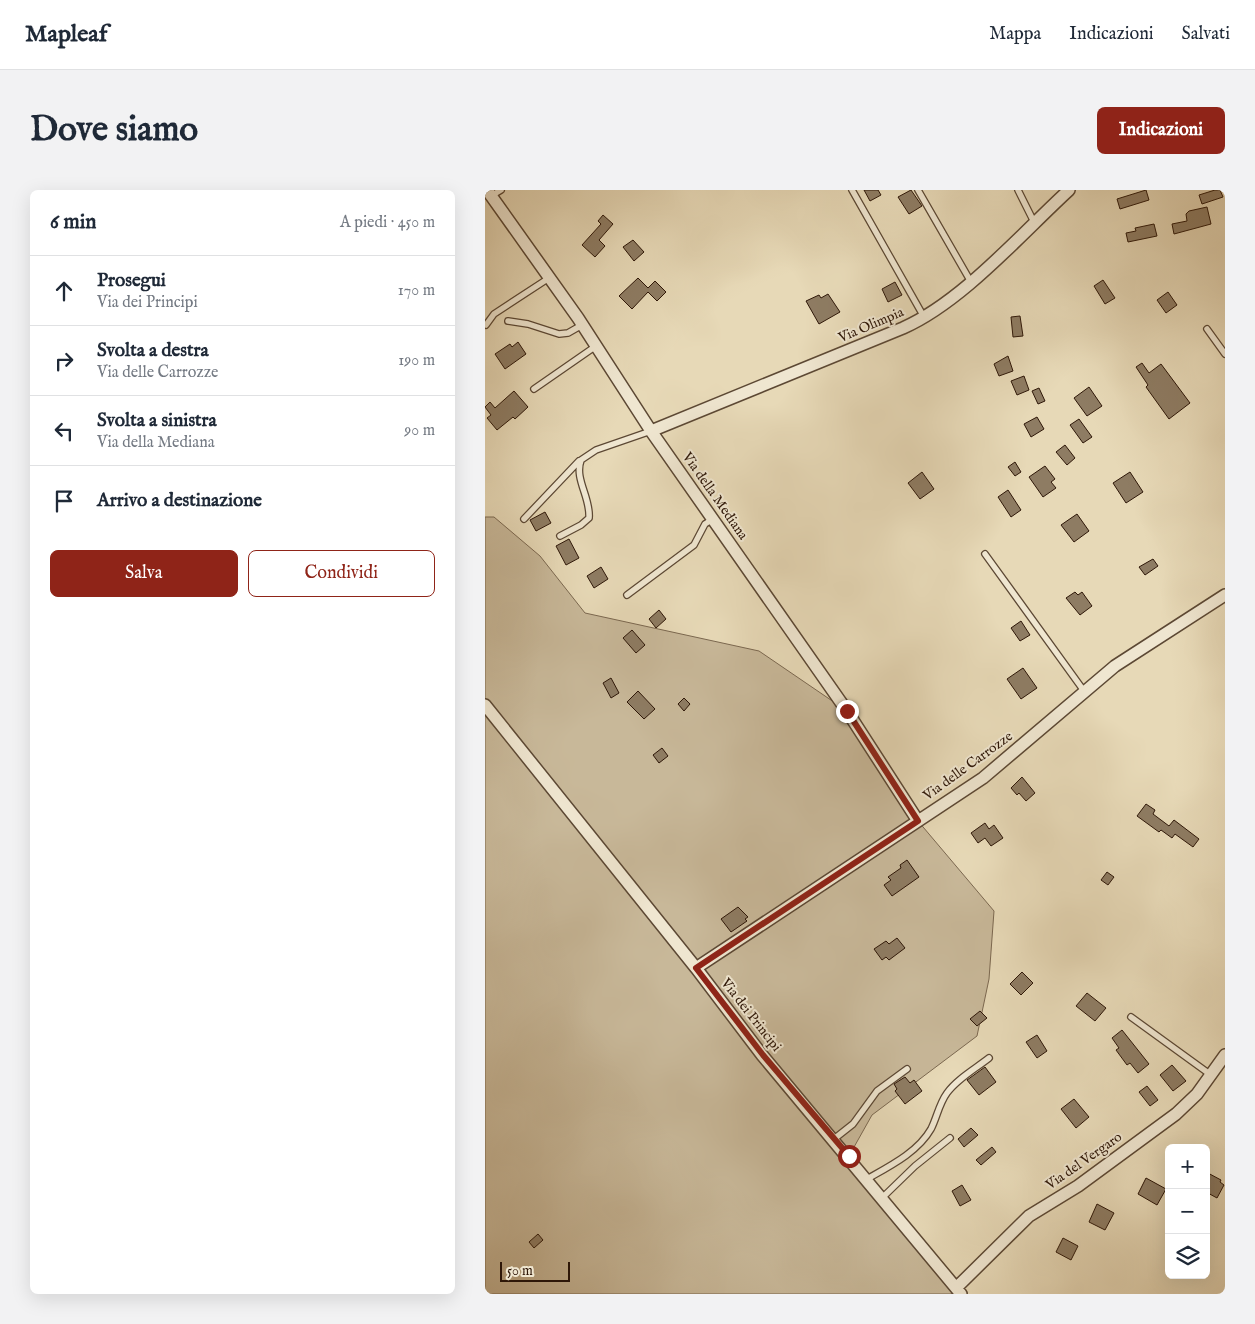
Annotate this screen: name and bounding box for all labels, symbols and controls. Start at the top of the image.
text: Mapleaf [25,19,107,50]
text: Mappa [989,23,1041,46]
text: Indicazioni [1069,23,1154,46]
text: Salvati [1182,23,1230,46]
button: Indicazioni [1097,107,1225,154]
text: Dove siamo [30,108,198,153]
text: 6 min [50,209,96,236]
text: A piedi · 450 m [340,213,435,233]
text: Prosegui [97,269,166,293]
icon: ahead [50,277,78,305]
text: 170 m [398,281,435,301]
text: Via dei Principi [97,293,198,313]
street label: Via Olimpia [835,303,907,347]
text: Svolta a destra [97,339,209,363]
icon: right [50,347,78,375]
text: 190 m [398,351,435,371]
text: Via delle Carrozze [97,363,218,383]
text: Svolta a sinistra [97,409,217,433]
icon: left [50,417,78,445]
text: 90 m [404,421,435,441]
text: Via della Mediana [97,433,215,453]
street label: Via della Mediana [678,448,752,544]
icon: arrive [50,487,78,515]
text: Arrivo a destinazione [97,489,262,513]
button: Salva [50,550,238,597]
button: Condividi [248,550,435,597]
route end [836,700,859,723]
street label: Via delle Carrozze [919,727,1017,805]
street label: Via dei Principi [716,974,785,1055]
street label: Via del Vergaro [1042,1128,1126,1195]
map controls [1165,1144,1210,1279]
button: + [1165,1144,1210,1189]
route start [838,1145,861,1168]
button: − [1165,1189,1210,1234]
button: layers [1165,1234,1210,1279]
scale bar [500,1259,570,1282]
text: 50 m [507,1262,533,1280]

